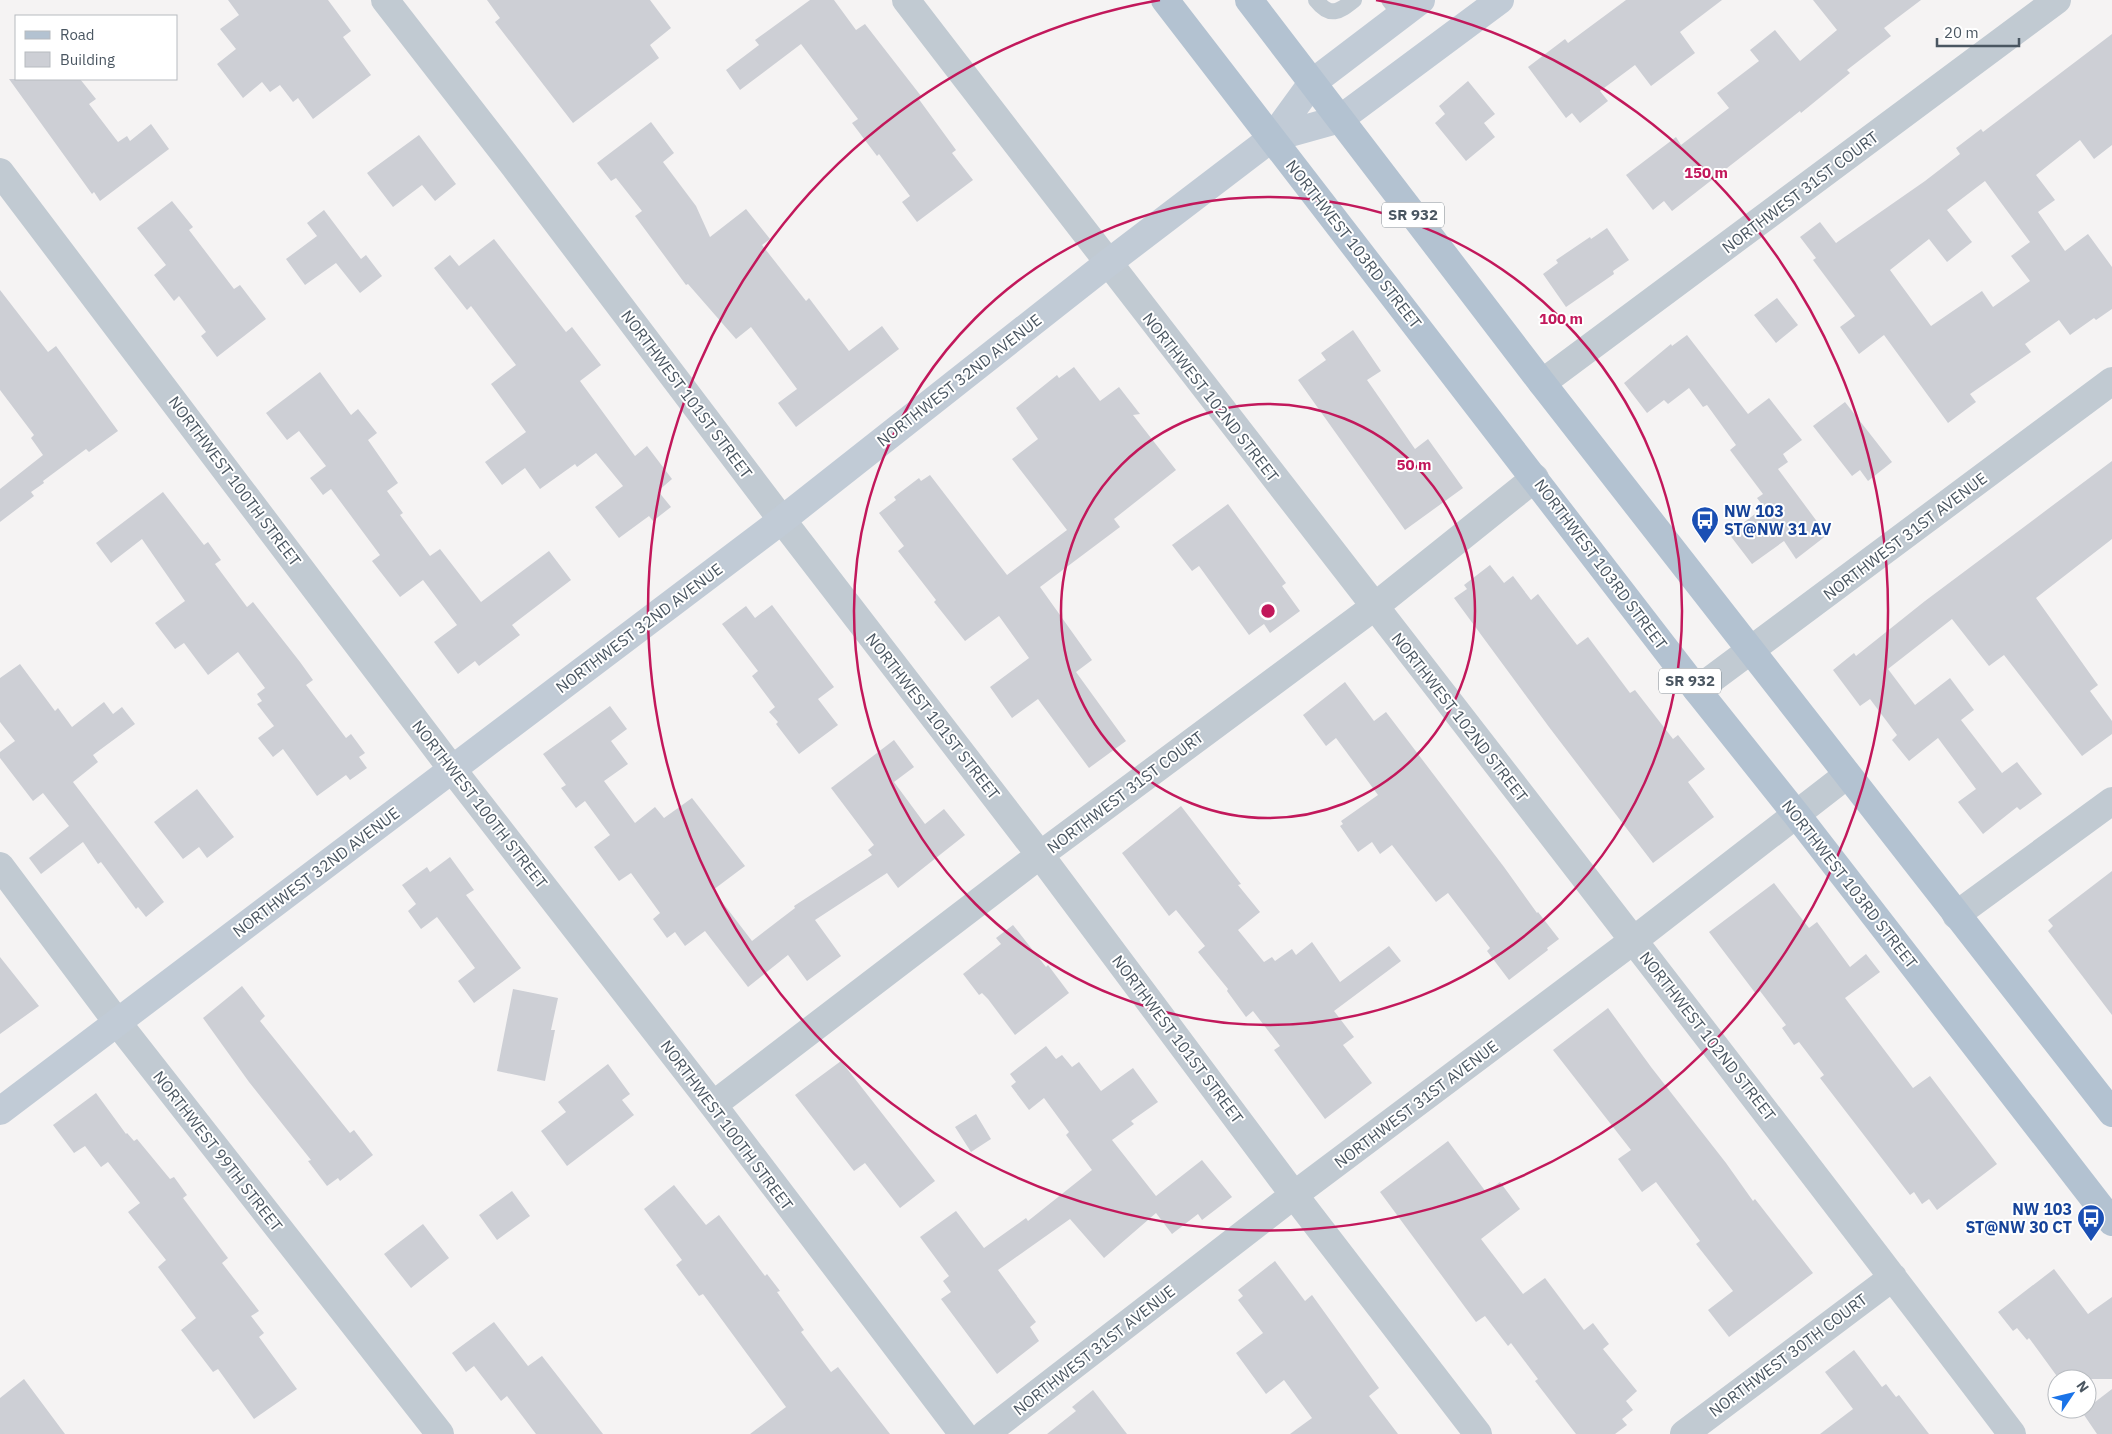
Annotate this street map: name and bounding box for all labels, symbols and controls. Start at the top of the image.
legend [15,15,178,80]
scale bar [1937,15,2020,47]
text: 20 m [1944,23,1979,42]
text: Road [60,25,95,44]
text: Building [60,50,115,69]
street label: NORTHWEST 31ST COURT [1718,127,1882,257]
street label: NORTHWEST 103RD STREET [1282,156,1426,332]
text: 150 m [1684,163,1728,182]
road number: SR 932 [1382,202,1444,228]
street label: NORTHWEST 101ST STREET [617,306,757,482]
street label: NORTHWEST 102ND STREET [1139,308,1283,486]
street label: NORTHWEST 32ND AVENUE [873,309,1045,451]
text: 100 m [1539,309,1583,328]
street label: NORTHWEST 100TH STREET [164,392,306,570]
text: 50 m [1397,455,1431,474]
street label: NORTHWEST 31ST AVENUE [1819,468,1991,604]
street label: NORTHWEST 103RD STREET [1530,475,1672,653]
place label: NW 103 ST@NW 31 AV [1724,501,1832,539]
bus stop icon: NW 103 ST@NW 31 AV [1690,505,1720,544]
street label: NORTHWEST 32ND AVENUE [552,559,726,697]
centre of rings [1259,602,1277,620]
street label: NORTHWEST 102ND STREET [1388,628,1532,806]
street label: NORTHWEST 101ST STREET [862,629,1004,803]
road number: SR 932 [1659,668,1721,694]
street label: NORTHWEST 100TH STREET [408,716,552,892]
street label: NORTHWEST 31ST COURT [1043,727,1207,857]
street label: NORTHWEST 103RD STREET [1778,796,1922,972]
street label: NORTHWEST 32ND AVENUE [229,803,403,941]
street label: NORTHWEST 102ND STREET [1636,947,1780,1125]
street label: NORTHWEST 101ST STREET [1108,951,1248,1127]
street label: NORTHWEST 100TH STREET [656,1036,798,1214]
street label: NORTHWEST 31ST AVENUE [1330,1036,1502,1172]
street label: NORTHWEST 99TH STREET [149,1067,287,1235]
place label: NW 103 ST@NW 30 CT [1965,1199,2072,1237]
bus stop icon: NW 103 ST@NW 30 CT [2076,1203,2106,1242]
street label: NORTHWEST 31ST AVENUE [1009,1281,1179,1419]
street label: NORTHWEST 30TH COURT [1705,1289,1871,1421]
north arrow [2047,1369,2097,1419]
text: N [2072,1377,2093,1396]

